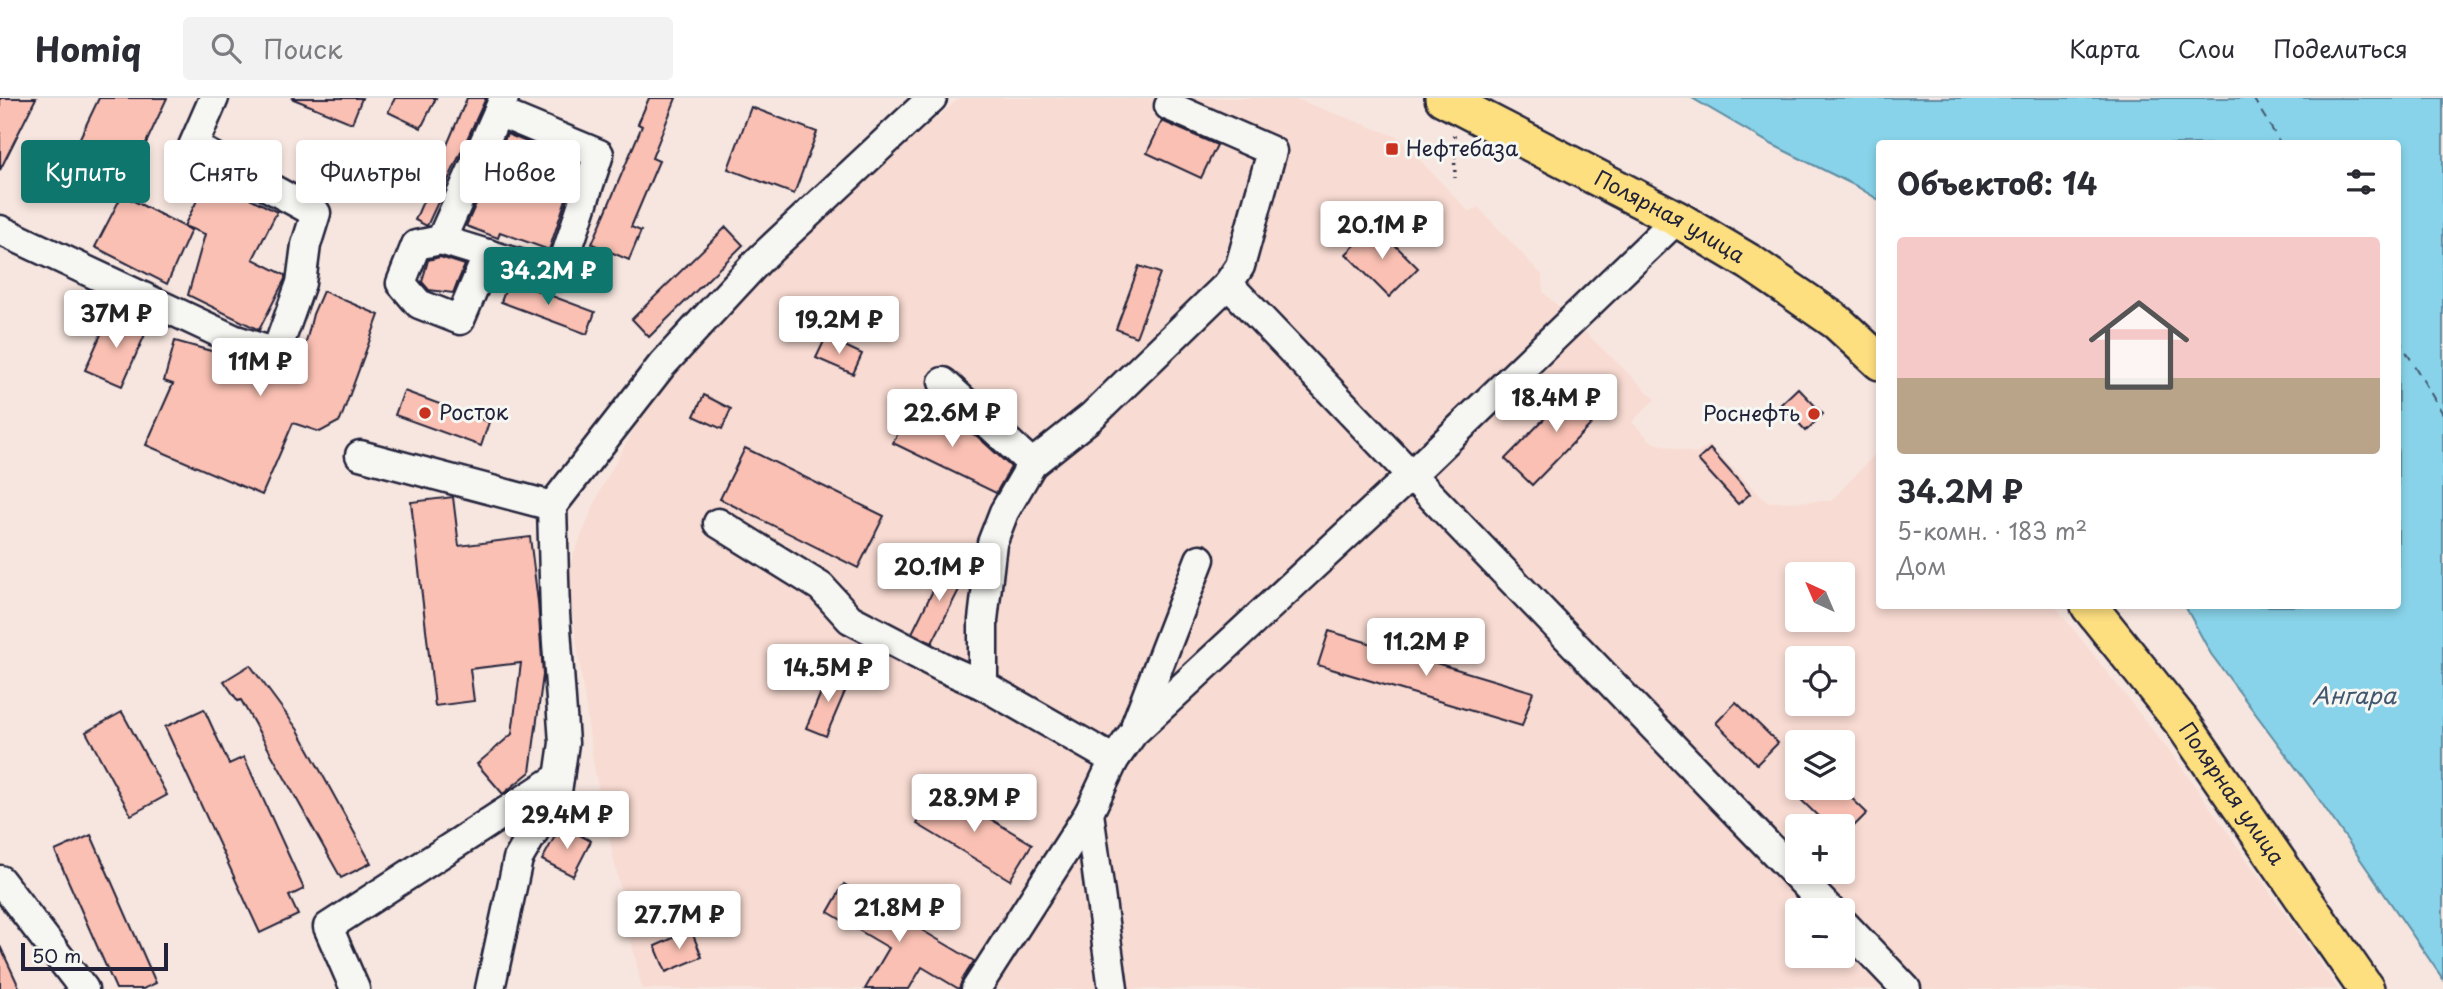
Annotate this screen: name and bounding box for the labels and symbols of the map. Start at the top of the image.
place label: Нефтебаза [1406,131,1519,163]
marker: Нефтебаза [1384,141,1400,157]
street label: Полярная улица [1590,161,1752,270]
pin: 20.1M ₽ [1317,202,1447,261]
pin: 34.2M ₽ [483,248,613,307]
pin: 37M ₽ [67,290,165,350]
pin: 19.2M ₽ [774,296,904,356]
pin: 11M ₽ [211,338,309,398]
pin: 18.4M ₽ [1491,374,1621,434]
pin: 22.6M ₽ [887,390,1017,449]
place label: Росток [439,395,509,427]
place label: Роснефть [1703,396,1800,428]
marker: Росток [417,405,433,421]
marker: Роснефть [1806,406,1822,422]
pin: 20.1M ₽ [874,544,1004,603]
north arrow [1785,562,1855,632]
pin: 11.2M ₽ [1361,618,1491,678]
pin: 14.5M ₽ [763,644,893,704]
water label: Ангара [2312,677,2397,712]
street label: Полярная улица [2172,715,2294,872]
pin: 28.9M ₽ [909,774,1039,834]
pin: 29.4M ₽ [502,792,632,851]
pin: 21.8M ₽ [834,884,964,944]
pin: 27.7M ₽ [614,892,744,951]
scale bar [21,940,168,972]

